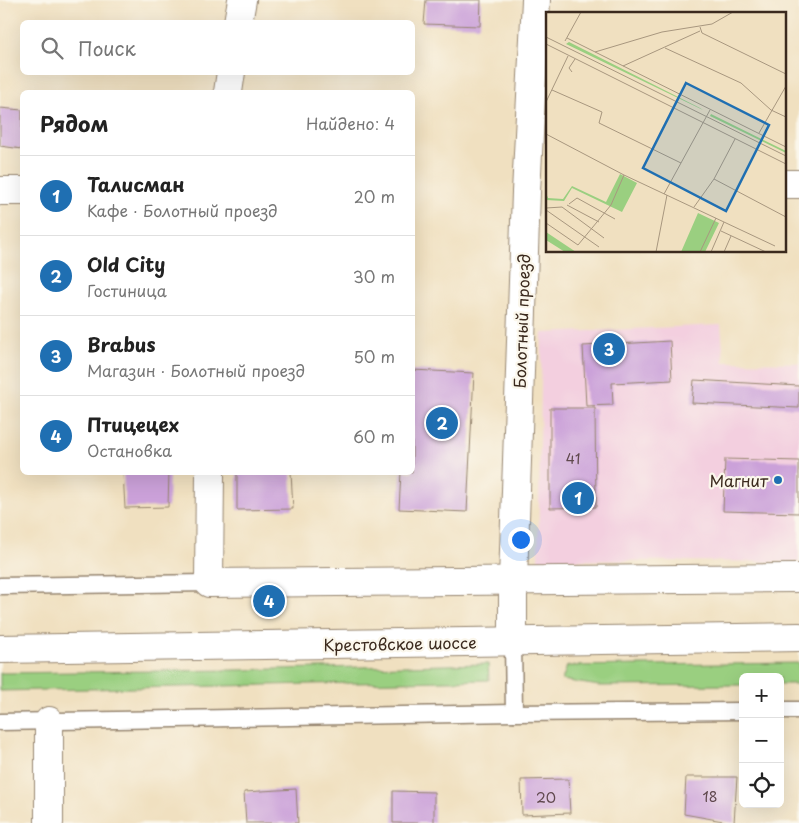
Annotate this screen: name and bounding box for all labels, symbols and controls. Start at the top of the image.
inset map [546,12,786,252]
search box [20,20,415,75]
icon: search [38,34,66,62]
text: Поиск [78,34,136,62]
text: Рядом [40,107,108,139]
text: Найдено: 4 [306,111,395,135]
text: Талисман [87,170,185,198]
text: 1 [52,184,60,208]
text: 20 m [354,184,395,208]
text: Кафе · Болотный проезд [87,198,278,222]
text: Old City [87,250,165,278]
street label: Болотный проезд [507,253,535,389]
text: 2 [50,264,62,288]
text: 30 m [353,264,395,288]
text: Гостиница [87,278,167,302]
text: Brabus [87,330,156,358]
pin: 3 [593,330,625,368]
text: 3 [51,344,61,368]
text: 50 m [354,344,395,368]
text: Магазин · Болотный проезд [87,358,305,382]
pin: 2 [426,404,458,442]
text: Птицецех [87,410,179,438]
text: 4 [51,424,61,448]
text: 60 m [353,424,395,448]
text: Остановка [87,438,172,462]
house number: 41 [566,448,580,469]
place label: Магнит [709,468,769,492]
marker: Магнит [772,474,784,486]
pin: 1 [562,479,594,517]
your location [508,527,534,553]
pin: 4 [253,582,285,620]
street label: Крестовское шоссе [323,630,477,656]
map controls [739,673,784,808]
button: + [739,673,784,718]
button: − [739,718,784,763]
button: locate [739,763,784,808]
house number: 18 [702,786,718,807]
house number: 20 [536,787,556,808]

